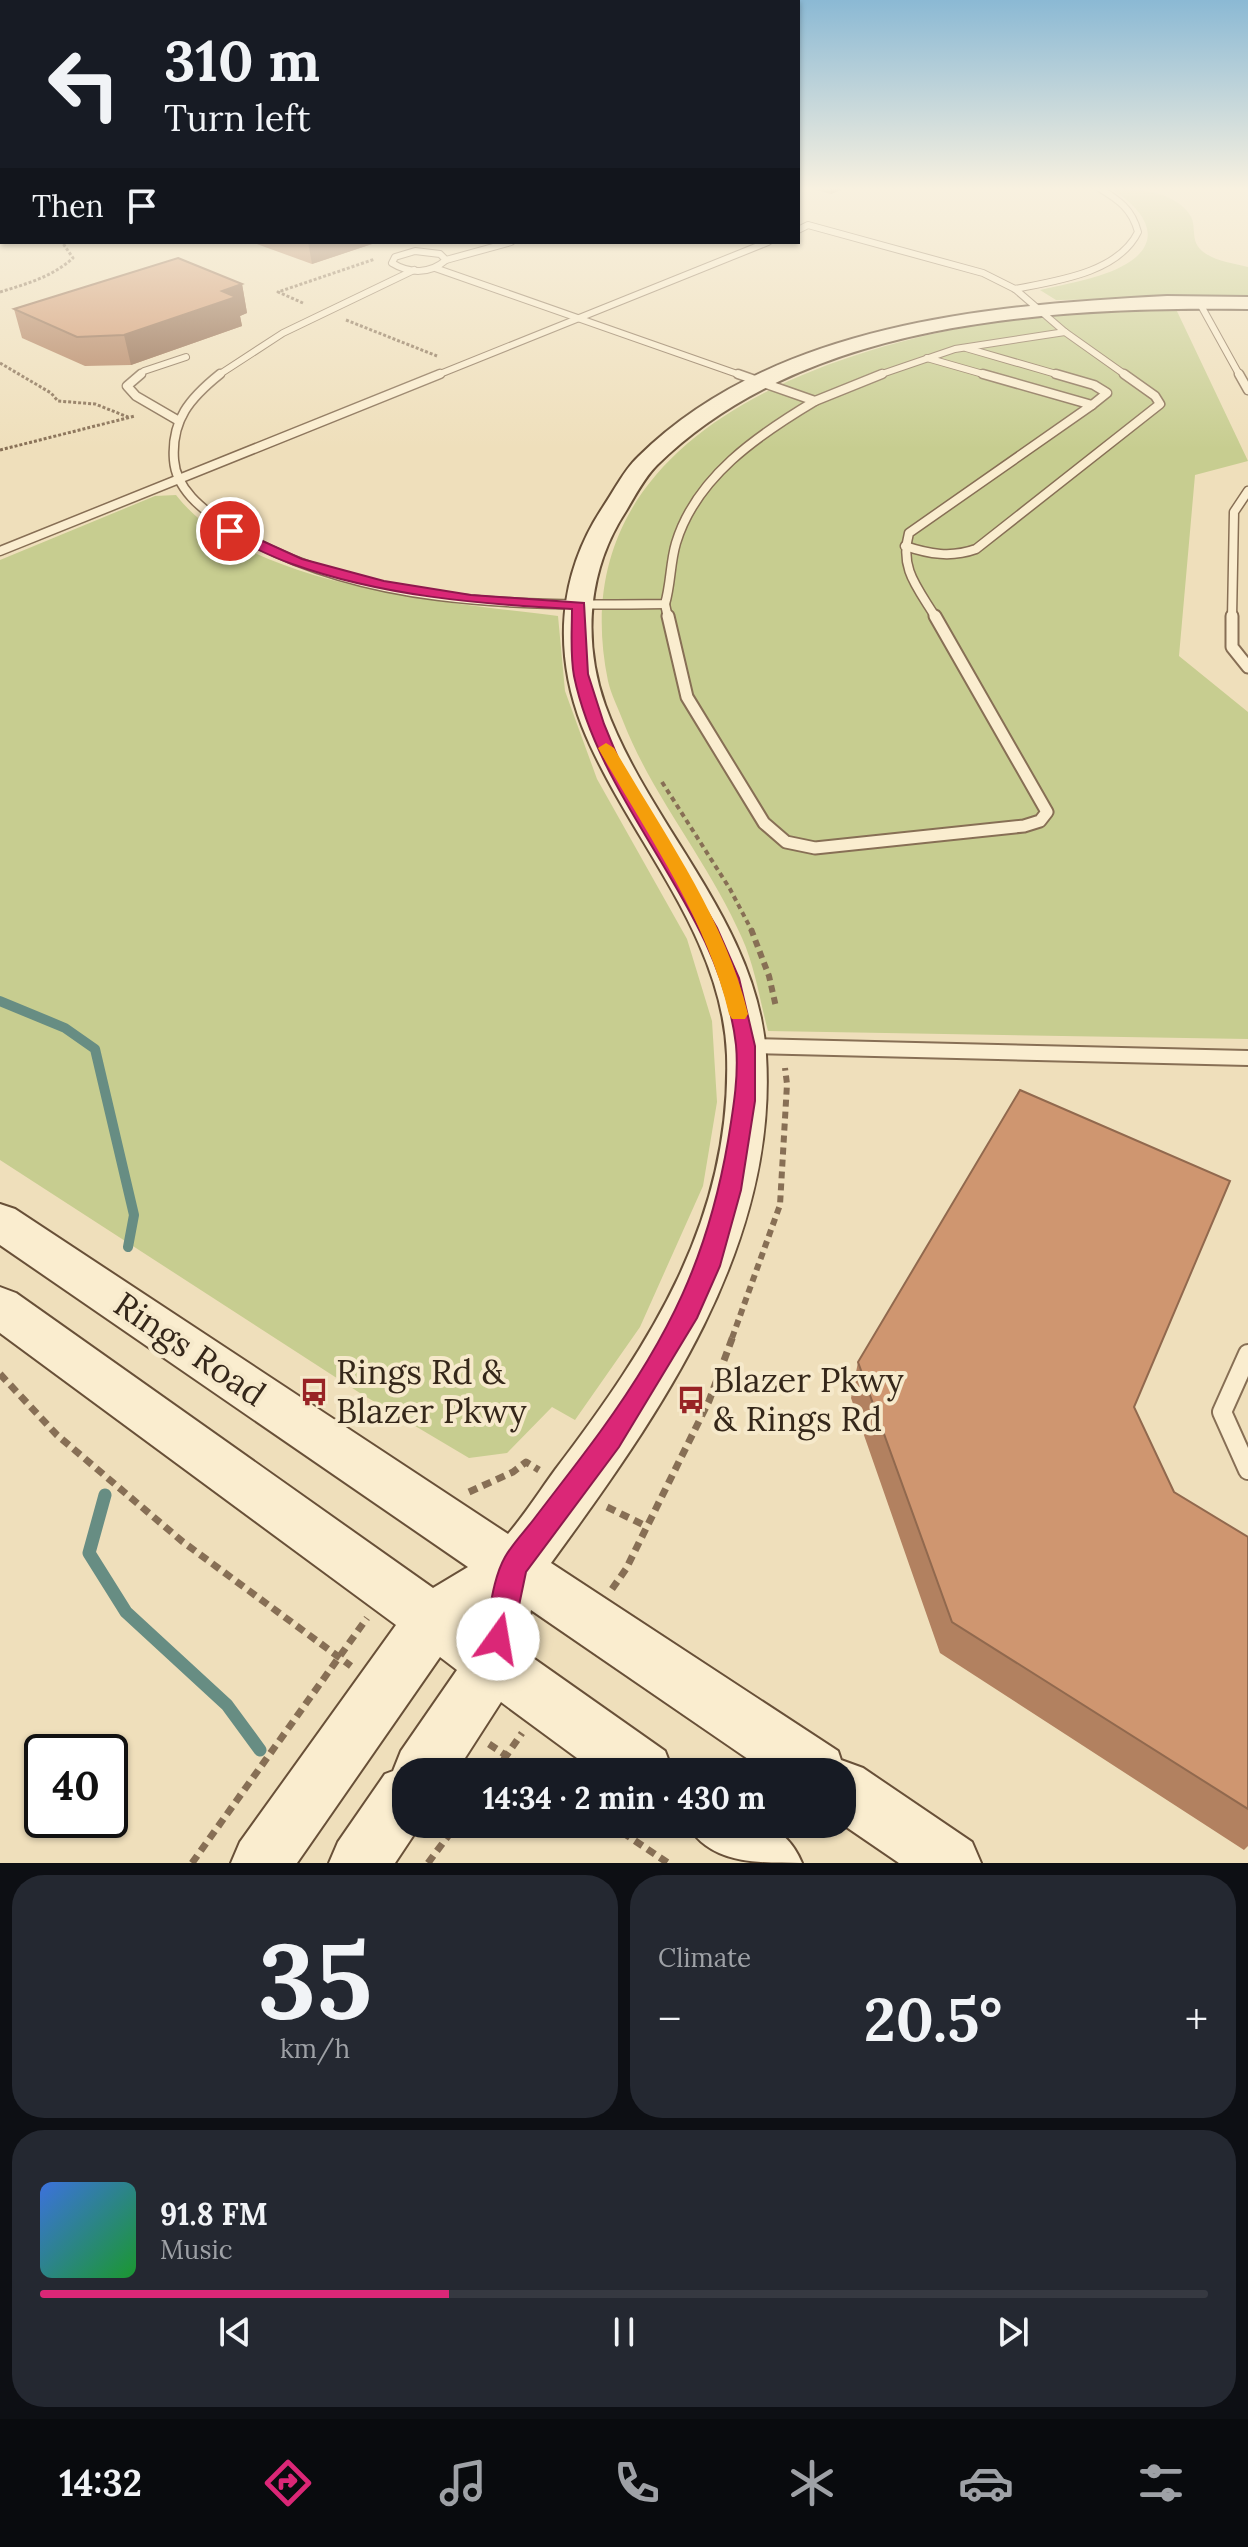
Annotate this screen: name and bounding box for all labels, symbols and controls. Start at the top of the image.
text: 310 m [164,25,320,96]
icon: left [32,32,136,136]
text: Turn left [164,95,311,141]
icon: arrive [120,184,164,228]
text: Then [32,187,104,225]
pin [196,497,264,565]
icon: arrive [208,509,252,553]
street label: Rings Road [106,1282,274,1416]
place label: Rings Rd & Blazer Pkwy [336,1350,527,1433]
place label: Blazer Pkwy & Rings Rd [713,1358,904,1441]
bus stop icon: Rings Rd & Blazer Pkwy [299,1377,329,1407]
bus stop icon: Blazer Pkwy & Rings Rd [676,1385,706,1415]
position arrow [456,1597,540,1681]
speed limit sign: 40 [24,1734,128,1838]
text: 14:34 · 2 min · 430 m [483,1779,765,1817]
text: 35 [258,1913,372,2046]
text: Climate [658,1941,751,1974]
text: 20.5° [864,1981,1002,2057]
text: − [658,1991,681,2047]
text: + [1185,1991,1208,2047]
text: km/h [280,2032,350,2065]
text: 91.8 FM [160,2195,268,2233]
text: Music [160,2233,233,2266]
icon: previous [213,2310,257,2354]
icon: pause [602,2310,646,2354]
icon: next [991,2310,1035,2354]
icon: directions [260,2455,316,2511]
icon: music [435,2455,491,2511]
icon: phone [609,2455,665,2511]
icon: climate [784,2455,840,2511]
icon: car [958,2455,1014,2511]
icon: filters [1133,2455,1189,2511]
text: 14:32 [59,2460,142,2506]

